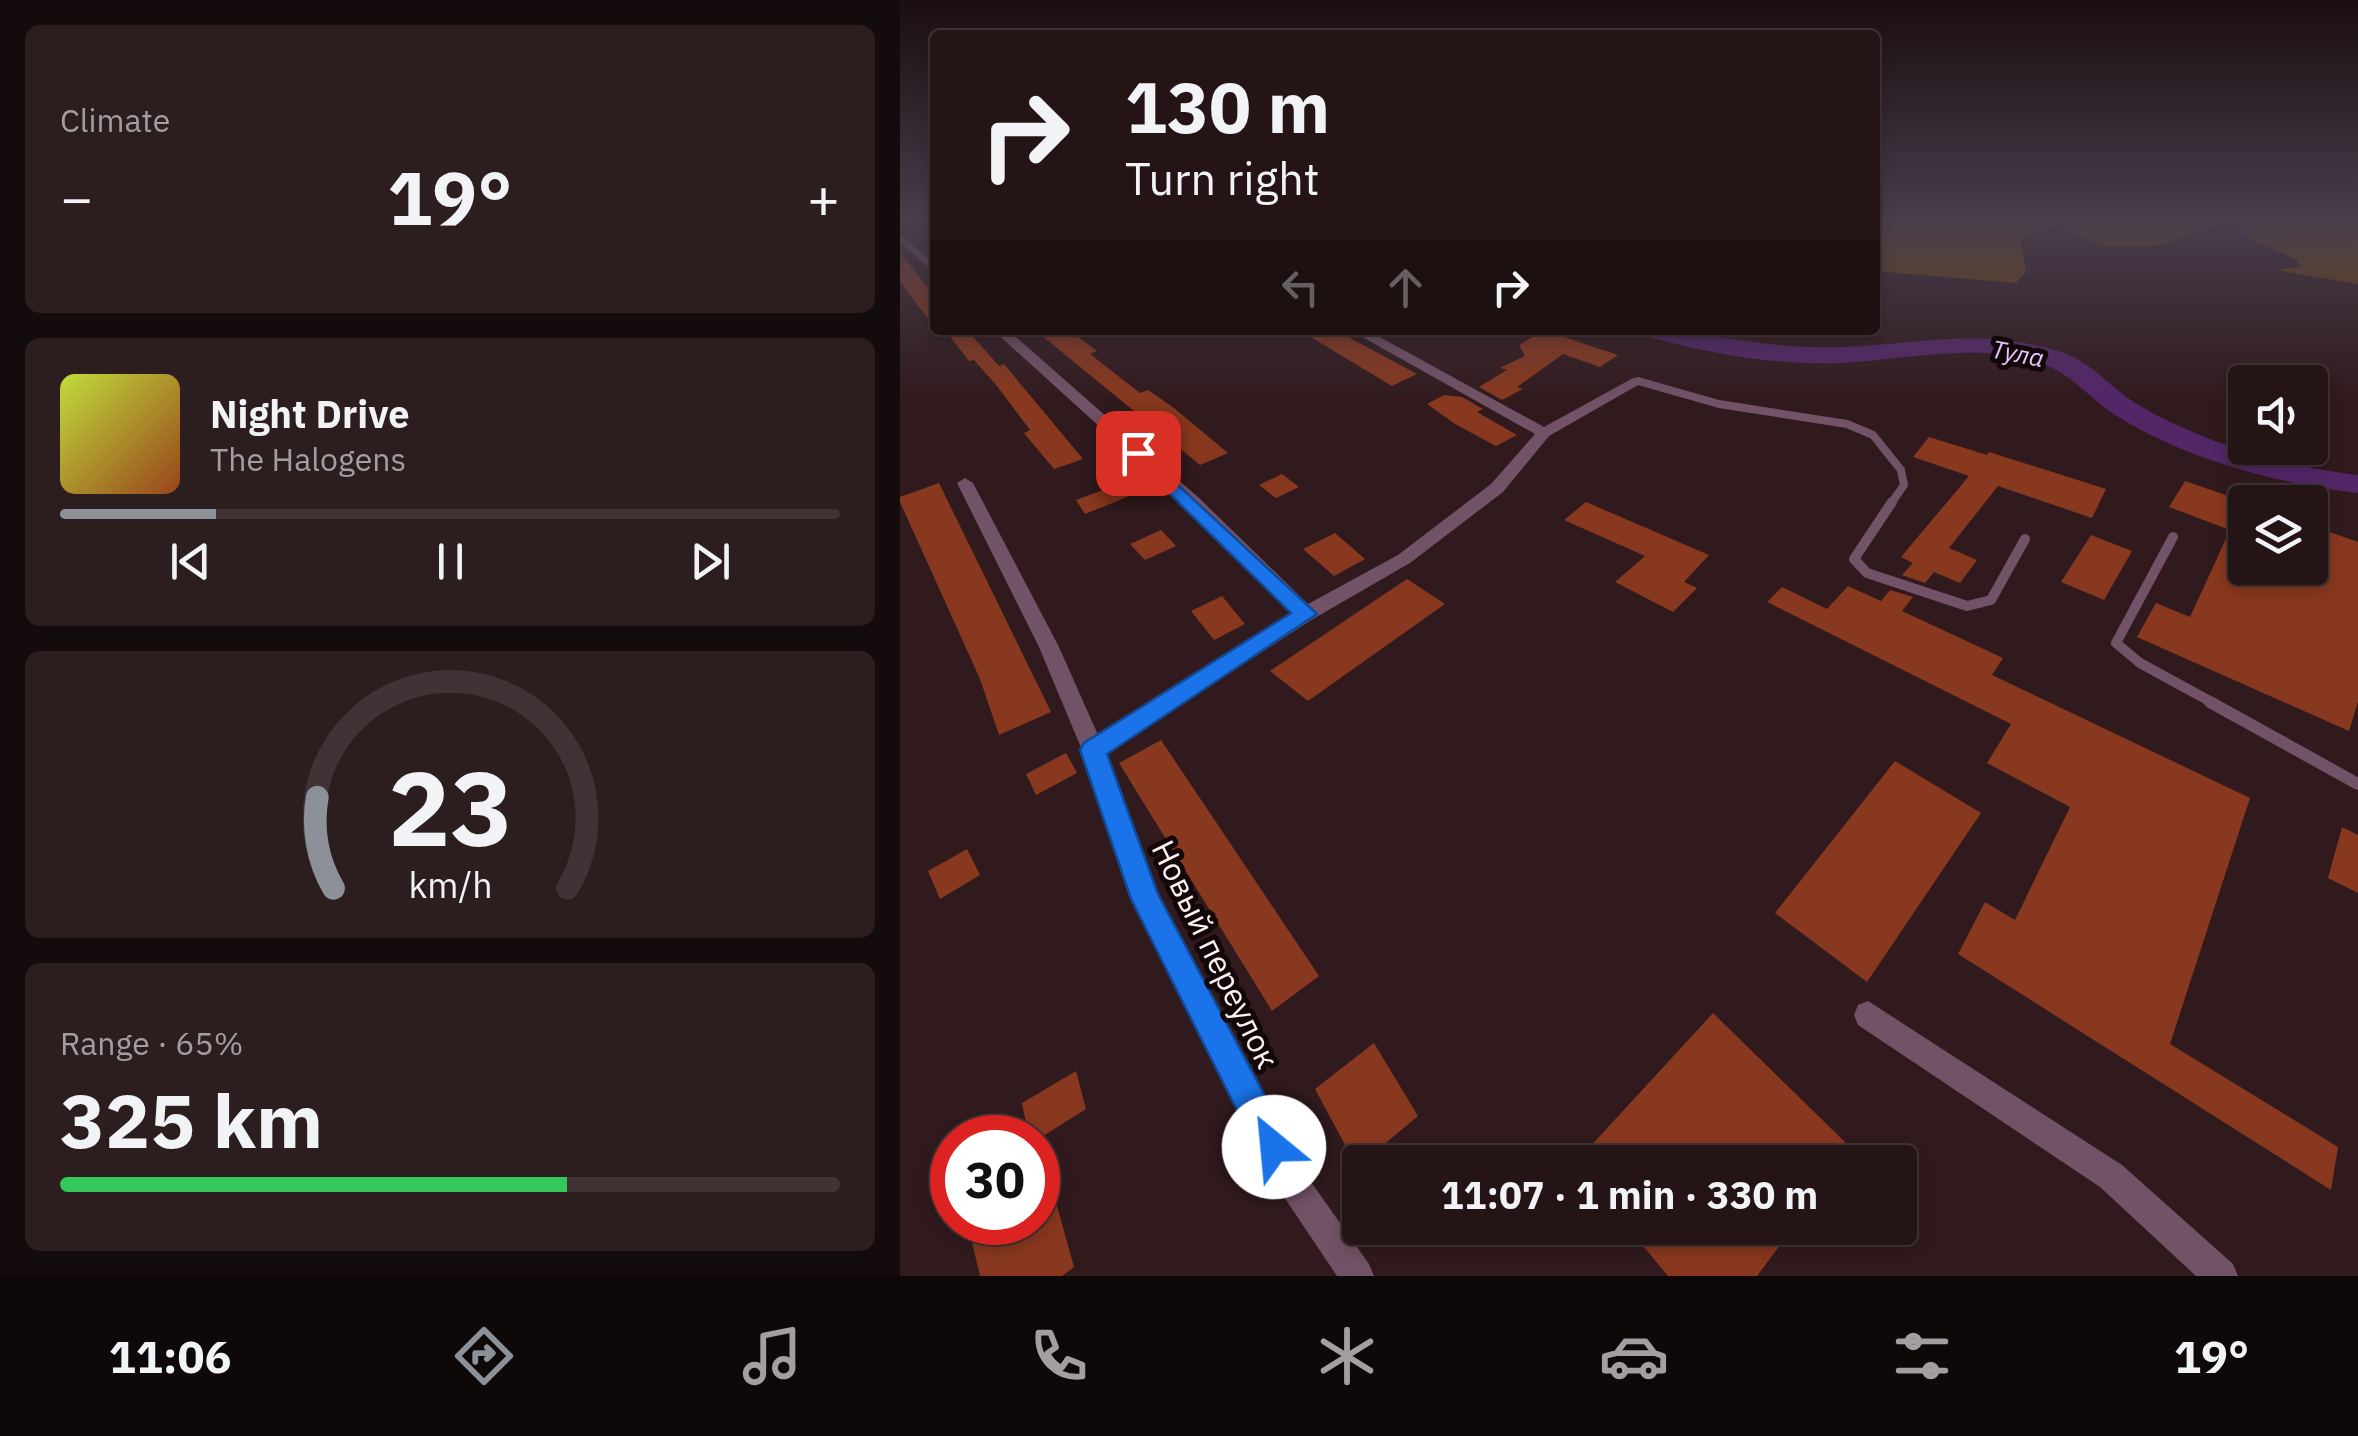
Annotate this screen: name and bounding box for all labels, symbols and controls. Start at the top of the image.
text: 130 m [1125,61,1330,152]
icon: right [960,70,1090,200]
text: Climate [60,99,170,141]
text: 19° [387,148,513,246]
text: Turn right [1125,149,1320,207]
text: − [60,162,93,233]
text: + [807,162,840,233]
icon: left [1273,260,1328,315]
icon: ahead [1378,260,1433,315]
icon: right [1483,260,1538,315]
water label: Тула [1989,332,2047,374]
map controls [2228,365,2328,585]
button: sound [2228,365,2328,465]
text: Night Drive [210,389,410,438]
pin [1096,411,1181,496]
icon: arrive [1111,426,1166,481]
text: The Halogens [210,438,406,480]
button: layers [2228,485,2328,585]
icon: previous [163,534,218,589]
icon: pause [423,534,478,589]
icon: next [683,534,738,589]
text: 23 [388,739,512,875]
street label: Новый переулок [1143,833,1289,1075]
text: km/h [408,861,492,908]
text: Range · 65% [60,1022,243,1064]
text: 325 km [60,1071,323,1169]
position arrow [1222,1095,1326,1199]
speed limit sign: 30 [930,1115,1060,1245]
text: 11:07 · 1 min · 330 m [1441,1170,1818,1219]
icon: directions [449,1321,519,1391]
icon: music [737,1321,807,1391]
icon: phone [1024,1321,1094,1391]
icon: climate [1312,1321,1382,1391]
icon: car [1599,1321,1669,1391]
icon: filters [1887,1321,1957,1391]
text: 11:06 [109,1327,232,1385]
text: 19° [2174,1327,2249,1385]

